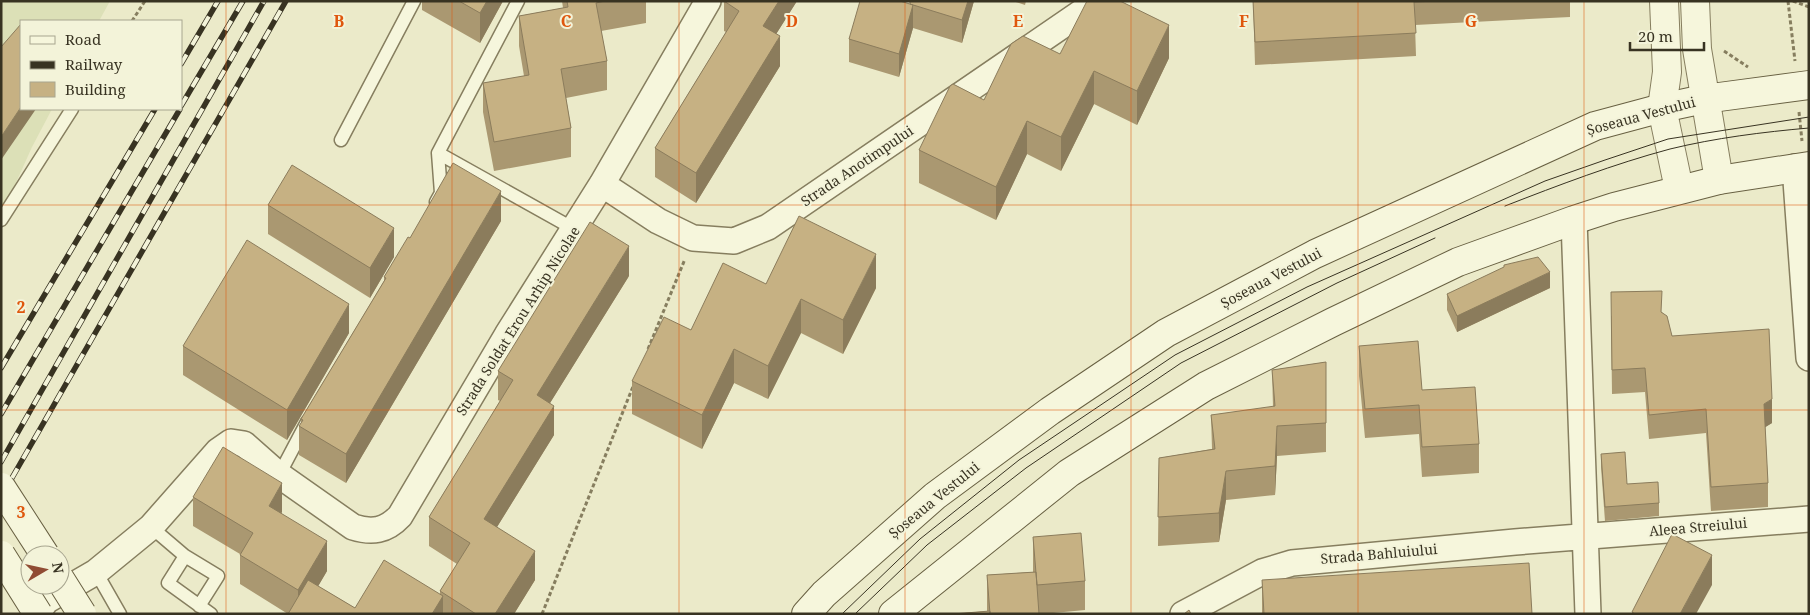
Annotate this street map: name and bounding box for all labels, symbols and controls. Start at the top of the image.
text: B [334,10,345,32]
text: C [561,10,572,32]
text: D [786,10,798,32]
text: E [1013,10,1023,32]
text: F [1239,10,1249,32]
text: G [1465,10,1477,32]
legend [20,20,182,110]
scale bar [1630,20,1704,52]
text: 20 m [1638,26,1673,46]
text: Road [65,29,101,49]
text: Railway [65,54,123,74]
text: Building [65,79,126,99]
street label: Șoseaua Vestului [1584,92,1698,139]
street label: Strada Anotimpului [797,121,917,210]
street label: Strada Soldat Erou Arhip Nicolae [451,223,584,419]
street label: Șoseaua Vestului [1217,243,1325,312]
text: 2 [16,296,26,318]
street label: Șoseaua Vestului [884,457,983,542]
text: 3 [16,501,26,523]
street label: Aleea Streiului [1648,513,1748,540]
street label: Strada Bahluiului [1320,539,1439,568]
north arrow [20,545,70,595]
text: N [48,561,69,575]

